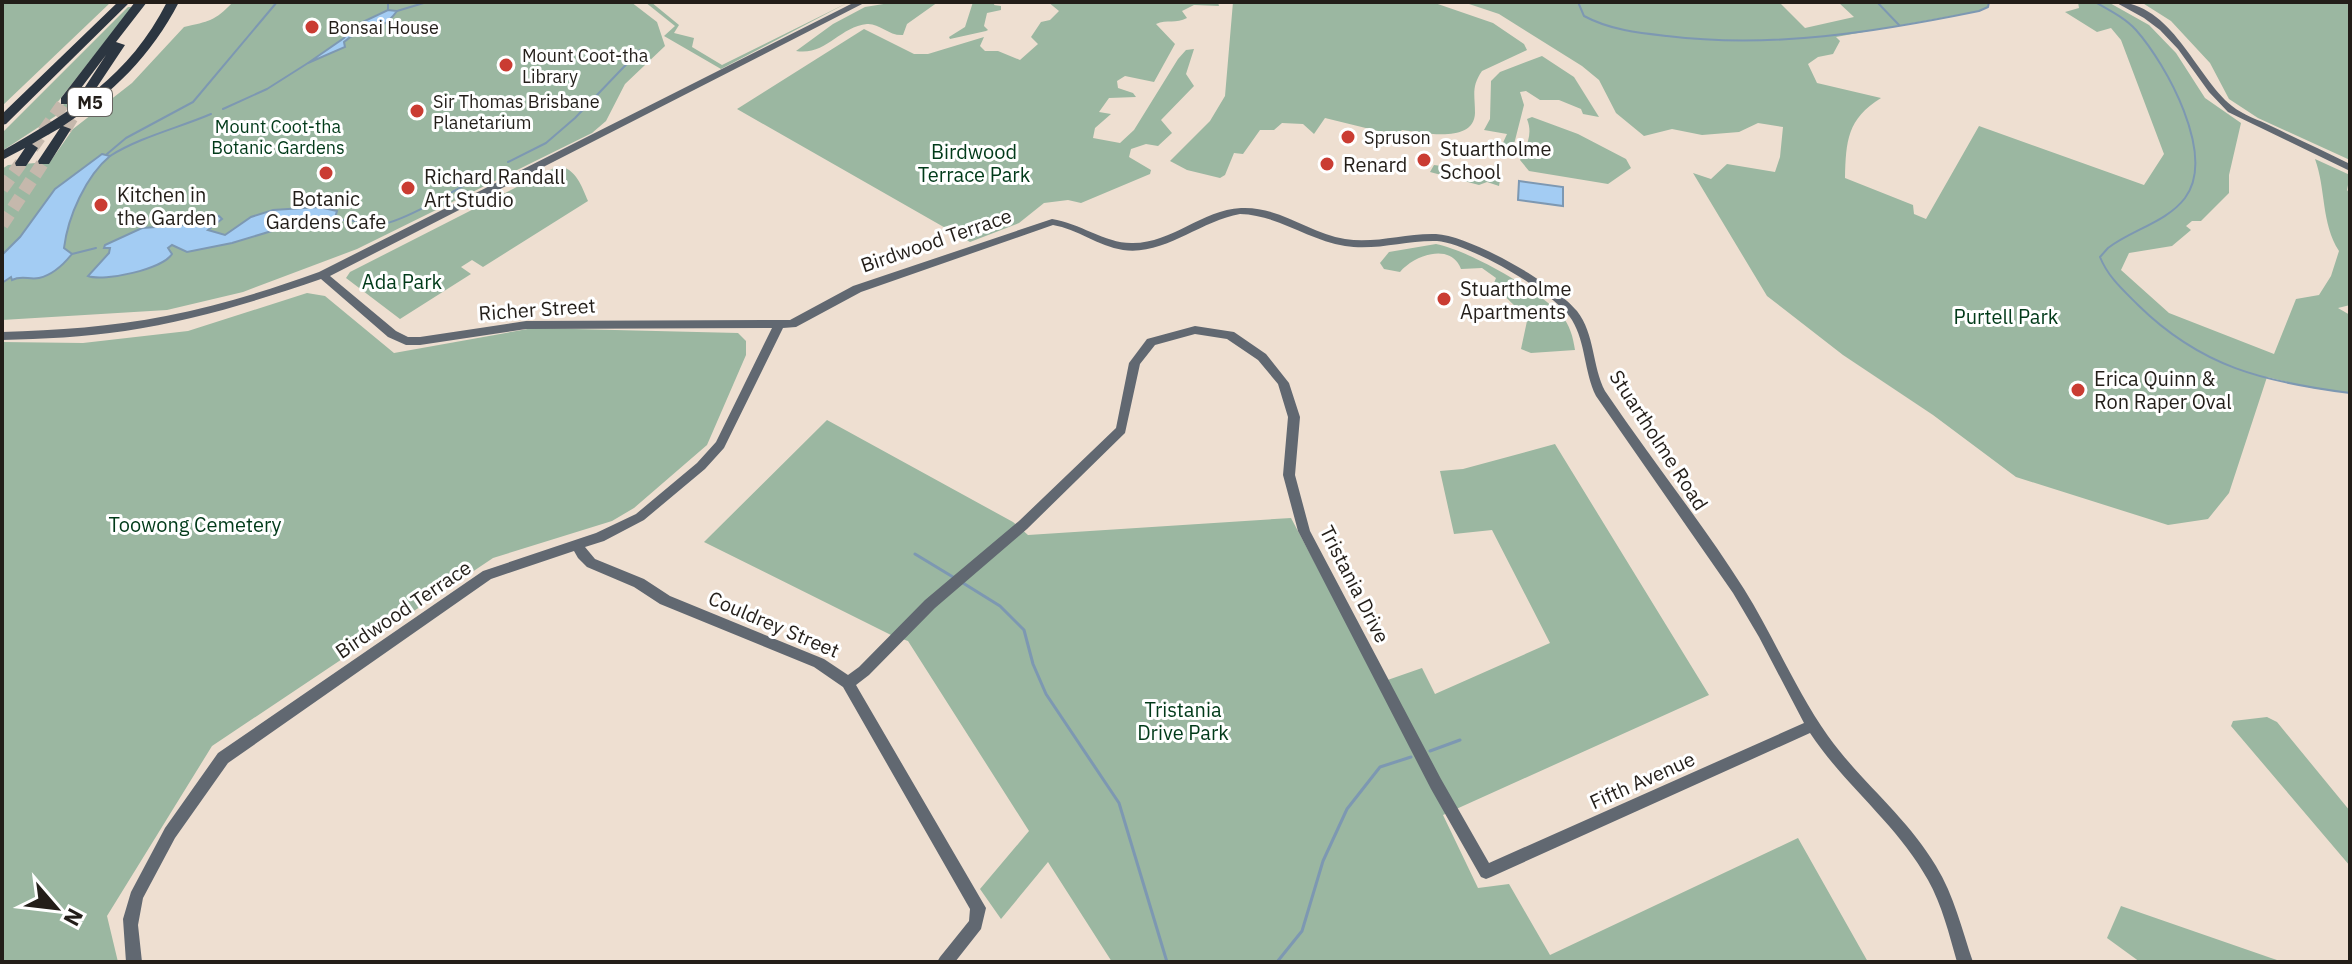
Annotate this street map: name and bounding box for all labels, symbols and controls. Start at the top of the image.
place label: Bonsai House [328,16,439,39]
marker: Bonsai House [303,18,321,36]
place label: Mount Coot-tha Library [522,44,649,88]
marker: Mount Coot-tha Library [497,56,515,74]
road number: M5 [68,88,112,116]
place label: Sir Thomas Brisbane Planetarium [433,90,600,134]
marker: Sir Thomas Brisbane Planetarium [408,102,426,120]
park label: Mount Coot-tha Botanic Gardens [211,115,345,159]
place label: Spruson [1364,126,1431,149]
marker: Spruson [1339,128,1357,146]
place label: Stuartholme School [1440,135,1552,185]
park label: Birdwood Terrace Park [918,138,1031,188]
place label: Renard [1343,151,1407,178]
marker: Stuartholme School [1415,151,1433,169]
marker: Renard [1318,155,1336,173]
place label: Richard Randall Art Studio [424,163,565,213]
marker: Botanic Gardens Cafe [317,164,335,182]
marker: Richard Randall Art Studio [399,179,417,197]
place label: Kitchen in the Garden [117,181,217,231]
place label: Botanic Gardens Cafe [266,185,386,235]
marker: Kitchen in the Garden [92,196,110,214]
street label: Birdwood Terrace [857,201,1015,279]
park label: Ada Park [362,268,443,295]
place label: Stuartholme Apartments [1460,275,1572,325]
marker: Stuartholme Apartments [1435,290,1453,308]
street label: Richer Street [478,291,596,327]
park label: Purtell Park [1954,303,2059,330]
street label: Stuartholme Road [1603,365,1715,515]
place label: Erica Quinn & Ron Raper Oval [2094,365,2232,415]
marker: Erica Quinn & Ron Raper Oval [2069,381,2087,399]
park label: Toowong Cemetery [109,511,281,538]
street label: Tristania Drive [1314,521,1396,647]
street label: Birdwood Terrace [330,554,476,664]
street label: Couldrey Street [704,584,844,664]
park label: Tristania Drive Park [1137,696,1229,746]
street label: Fifth Avenue [1585,745,1699,815]
north arrow [16,868,96,948]
text: N [58,904,91,931]

